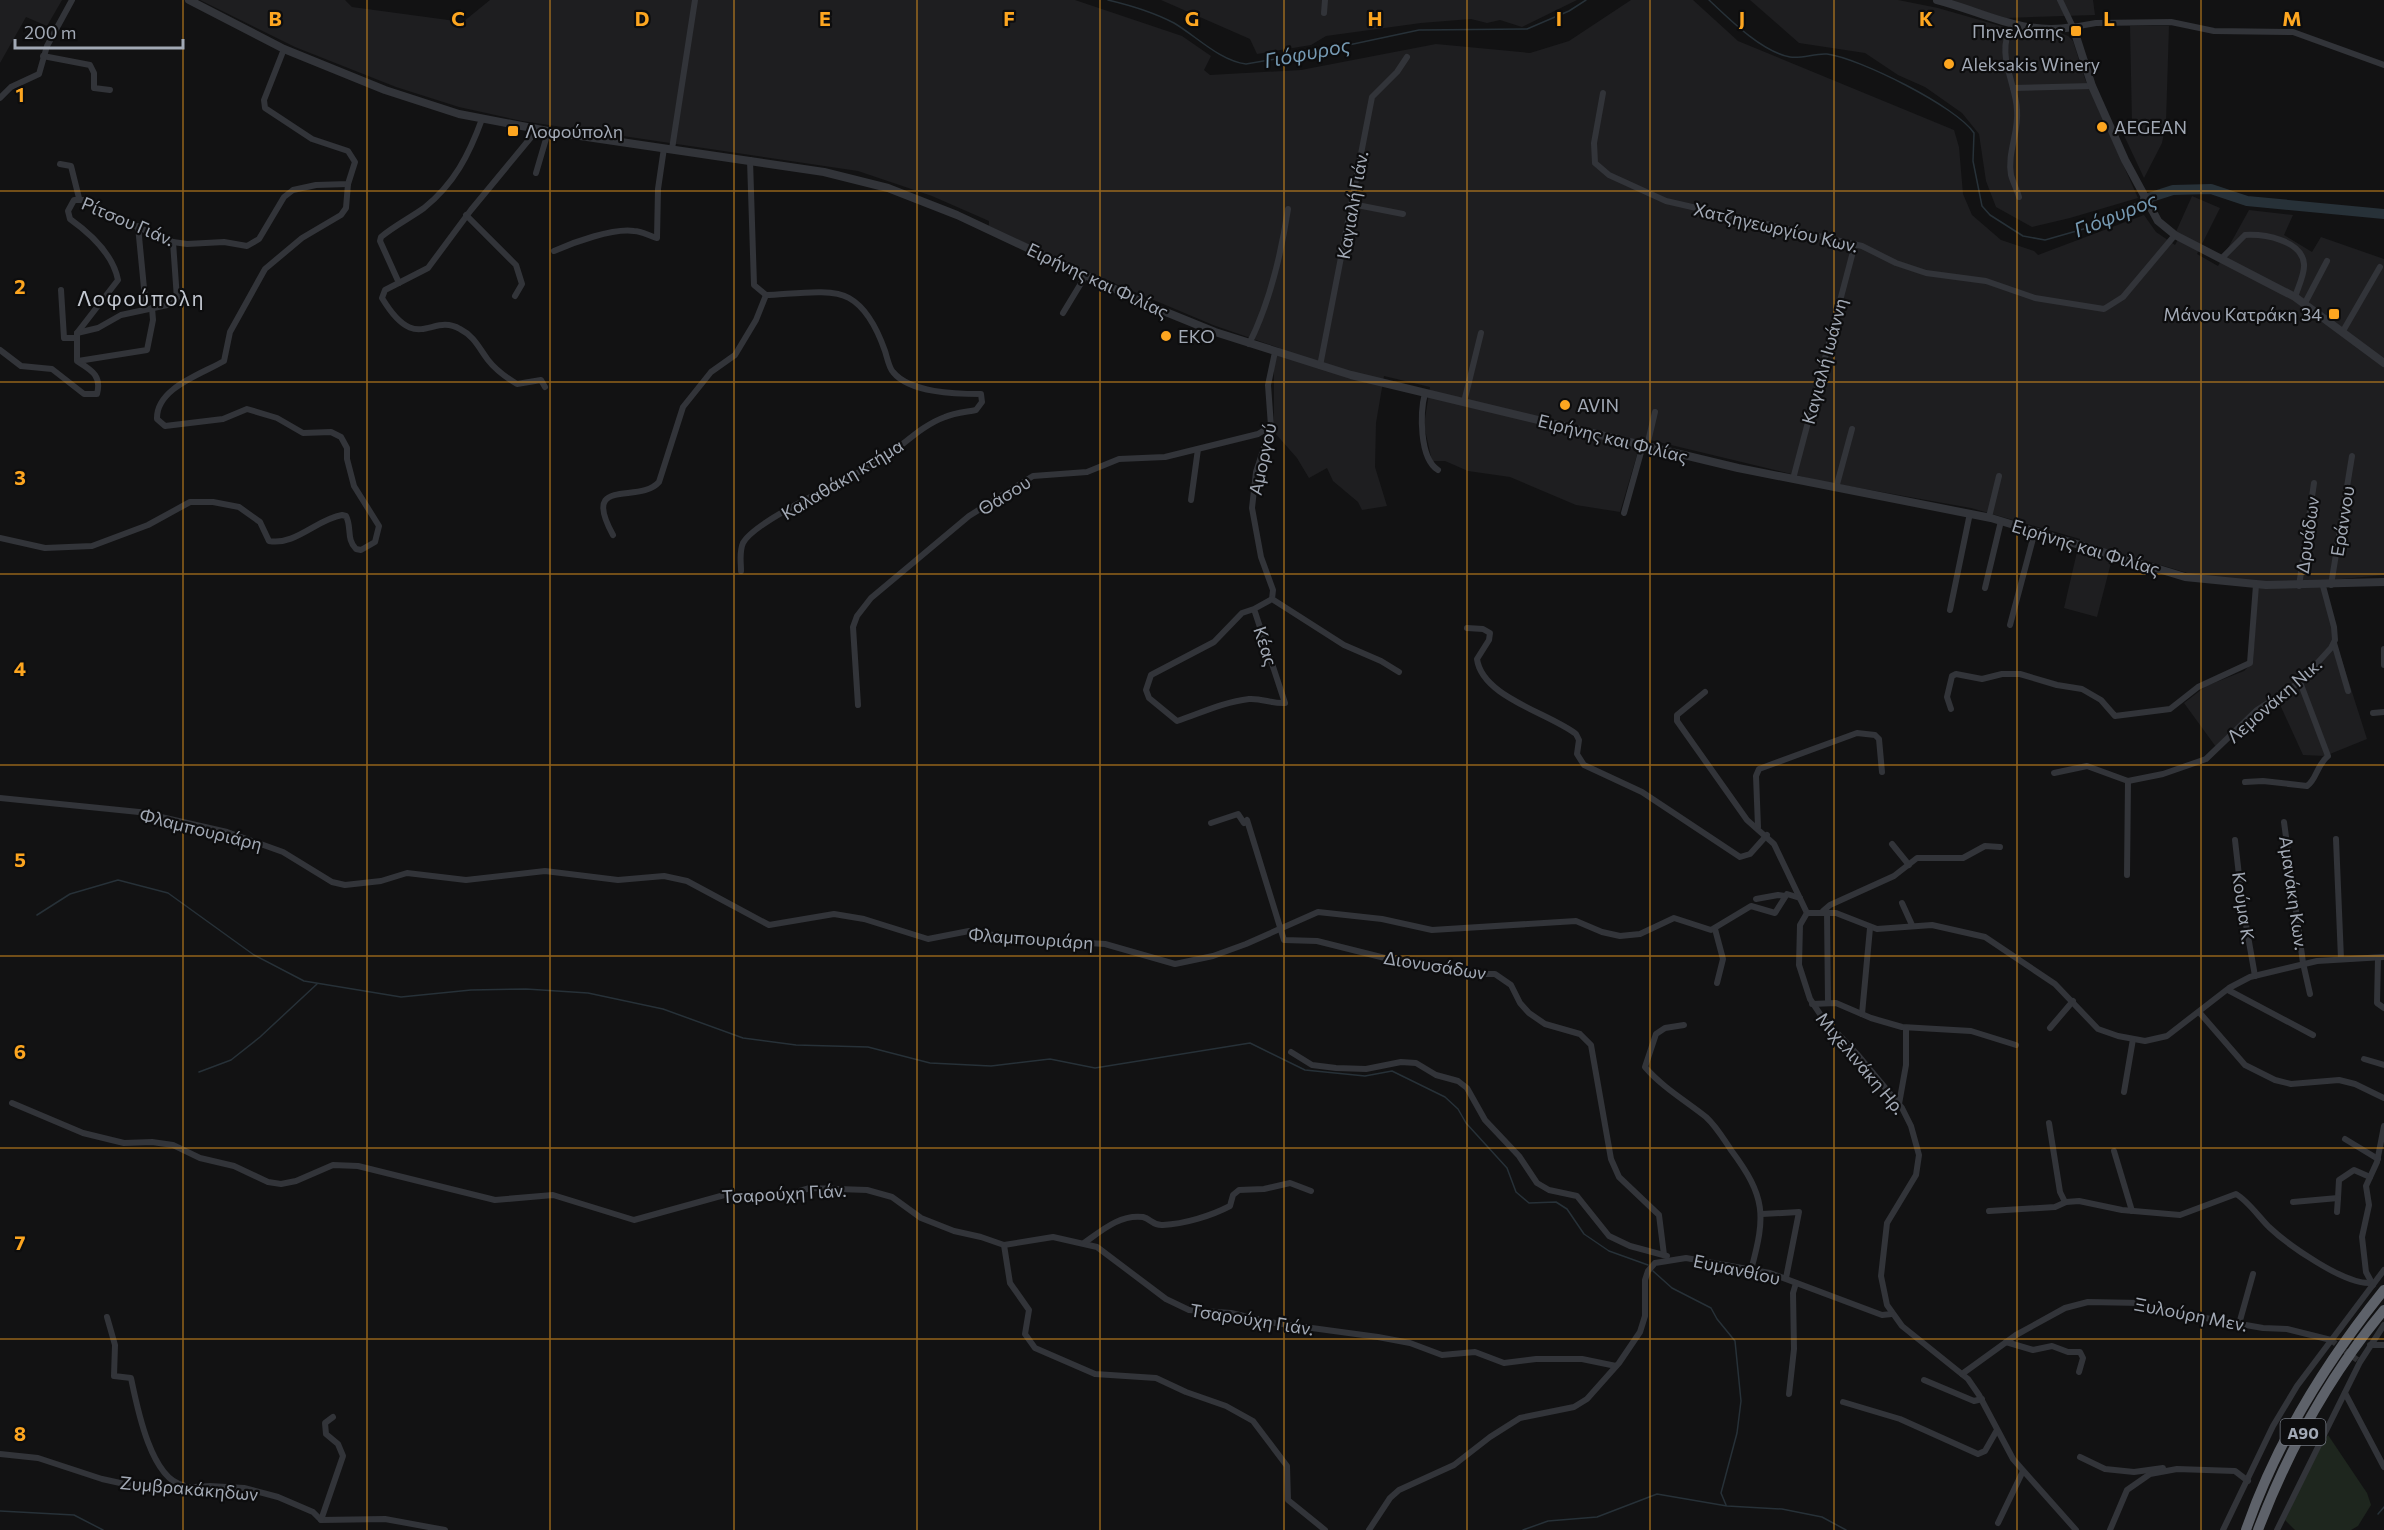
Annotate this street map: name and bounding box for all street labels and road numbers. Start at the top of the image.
street label: Καγιαλή Γιάν. [1332,149,1372,261]
street label: Ρίτσου Γιάν. [78,192,178,250]
street label: Χατζηγεωργίου Κων. [1691,197,1861,257]
street label: Ειρήνης και Φιλίας [1024,238,1172,322]
street label: Καγιαλή Ιωάννη [1797,296,1851,426]
street label: Ειρήνης και Φιλίας [1536,409,1690,467]
street label: Αμοργού [1244,421,1280,497]
street label: Καλαθάκη κτήμα [777,434,907,524]
street label: Θάσου [974,470,1034,520]
street label: Εράννου [2326,484,2358,558]
street label: Δρυάδων [2291,495,2323,575]
street label: Ειρήνης και Φιλίας [2009,514,2163,580]
street label: Κέας [1249,623,1283,669]
street label: Λεμονάκη Νικ. [2222,653,2326,747]
street label: Φλαμπουριάρη [137,803,265,855]
street label: Αμανάκη Κων. [2275,835,2313,951]
street label: Κούμα Κ. [2228,870,2260,946]
street label: Φλαμπουριάρη [968,923,1094,953]
street label: Διονυσάδων [1382,946,1488,984]
street label: Μιχελινάκη Ηρ. [1812,1007,1910,1119]
street label: Τσαρούχη Γιάν. [721,1179,847,1207]
street label: Ευμανθίου [1692,1249,1782,1289]
street label: Ξυλούρη Μεν. [2133,1292,2249,1336]
street label: Τσαρούχη Γιάν. [1189,1298,1315,1340]
road number: Α90 [2280,1419,2326,1445]
street label: Ζυμβρακάκηδων [119,1471,259,1505]

